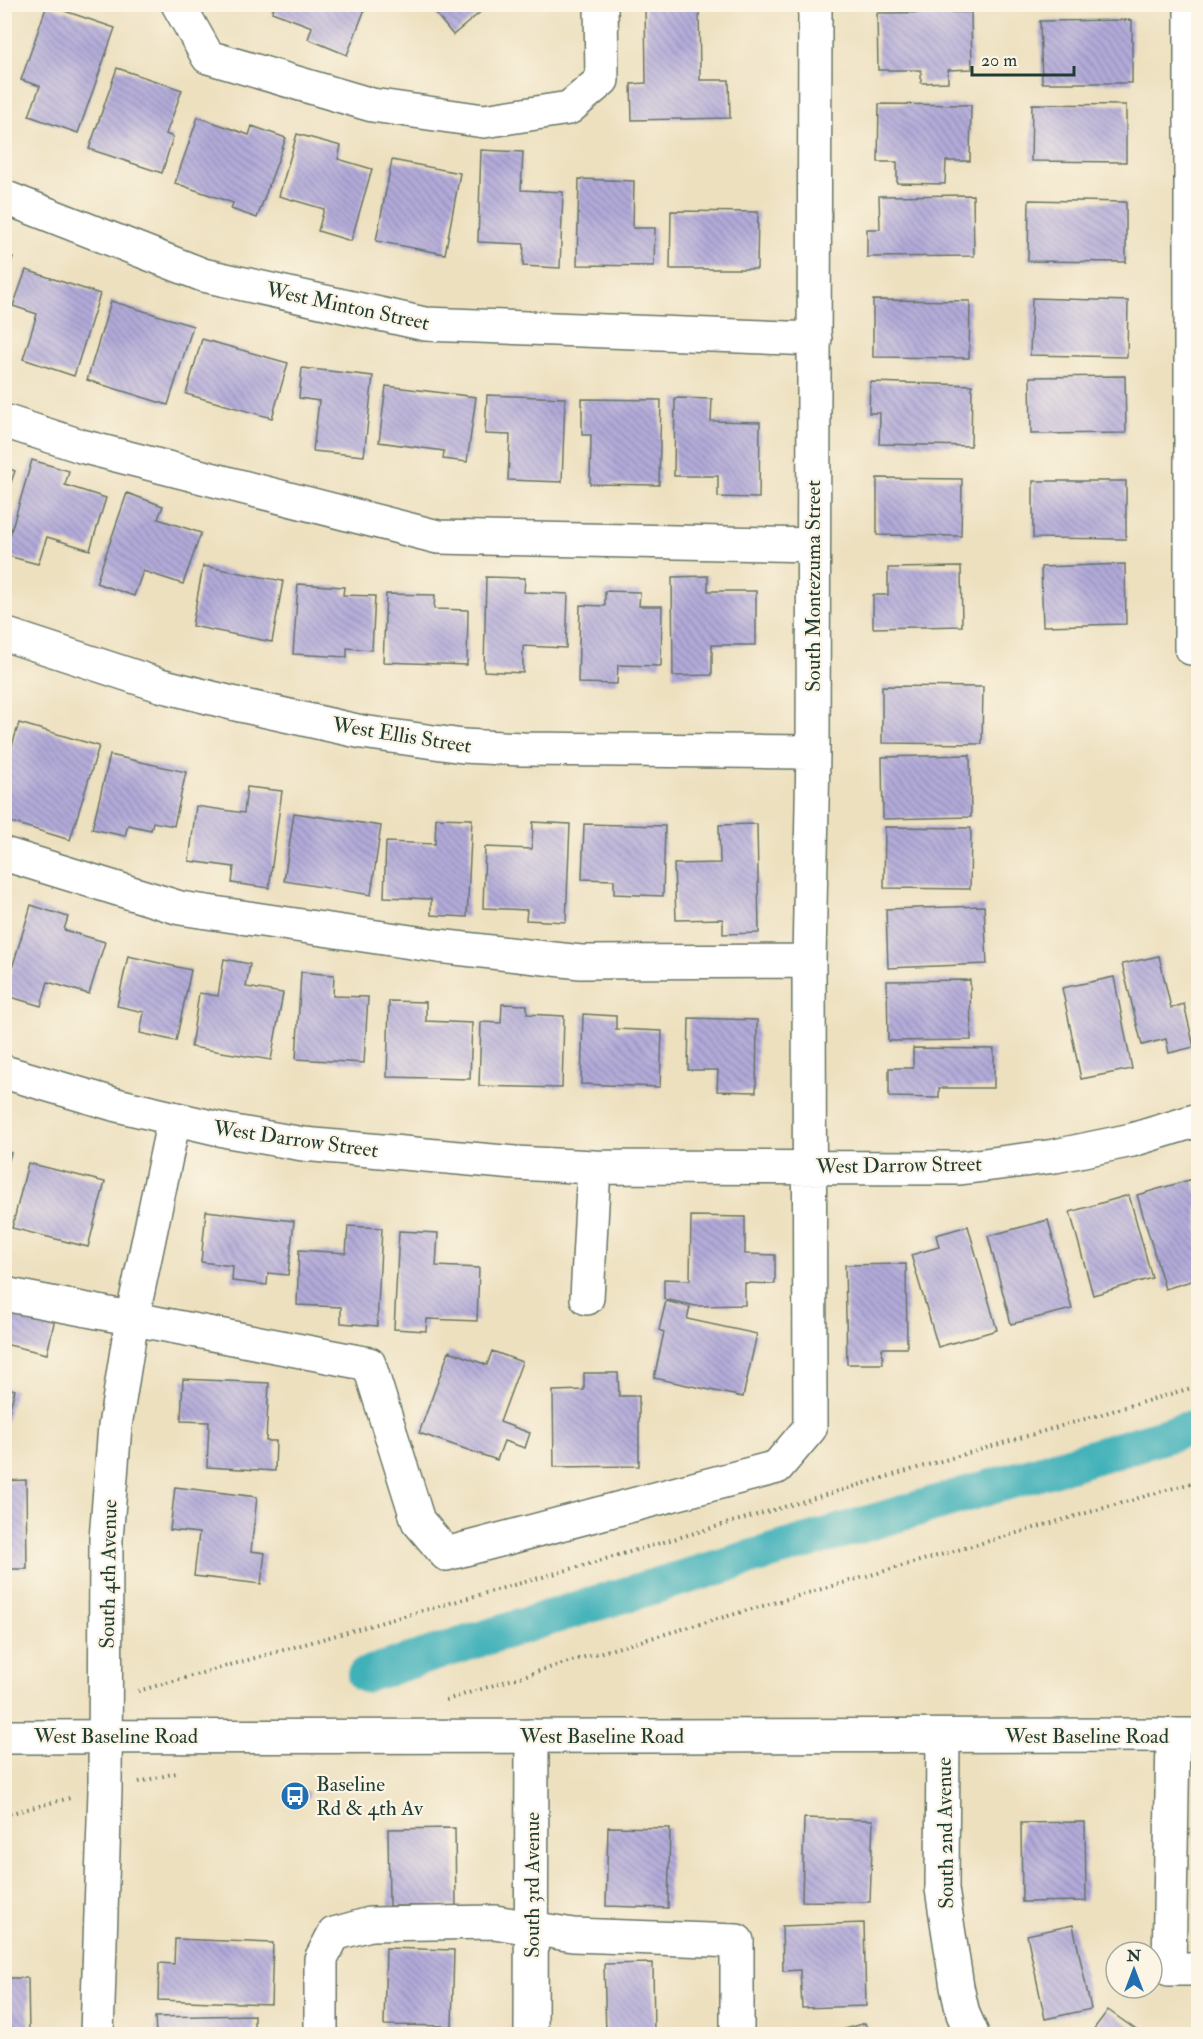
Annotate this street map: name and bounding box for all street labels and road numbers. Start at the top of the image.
street label: West Minton Street [263,276,432,337]
street label: South Montezuma Street [800,480,827,692]
street label: West Ellis Street [329,711,474,760]
street label: West Darrow Street [211,1114,380,1164]
street label: West Darrow Street [815,1151,982,1180]
street label: South 4th Avenue [94,1499,123,1649]
street label: West Baseline Road [33,1723,199,1750]
street label: West Baseline Road [519,1723,685,1750]
street label: West Baseline Road [1004,1723,1170,1750]
street label: South 2nd Avenue [931,1757,960,1909]
street label: South 3rd Avenue [519,1812,546,1958]

